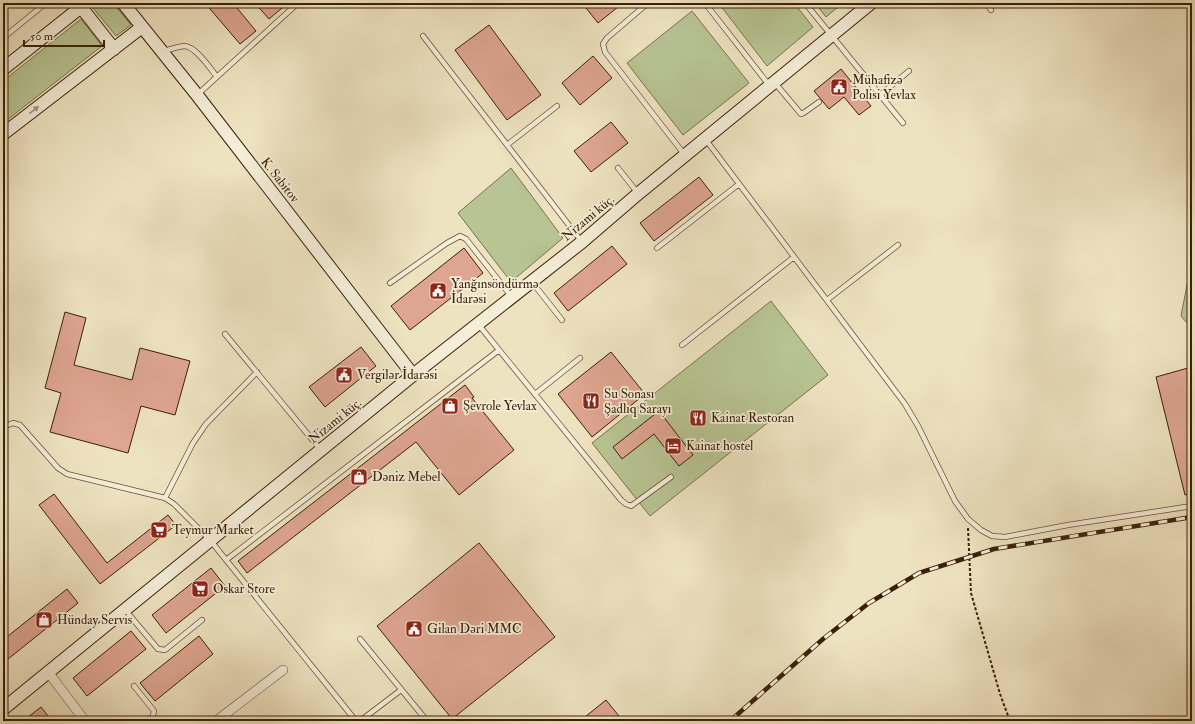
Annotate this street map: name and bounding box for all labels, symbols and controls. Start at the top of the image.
scale bar [24,22,104,48]
text: 50 m [30,29,54,44]
place label: Mühafizə Polisi Yevlax [852,72,916,103]
public building icon: Mühafizə Polisi Yevlax [829,77,849,97]
one-way arrow [28,106,39,115]
street label: K. Sabitov [257,154,303,206]
street label: Nizami küç. [559,191,617,245]
place label: Yanğınsöndürmə İdarəsi [451,276,539,307]
public building icon: Yanğınsöndürmə İdarəsi [428,281,448,301]
public building icon: Vergilər İdarəsi [334,365,354,385]
place label: Vergilər İdarəsi [357,366,438,383]
place label: Su Sonası Şadlıq Sarayı [604,386,672,418]
restaurant icon: Su Sonası Şadlıq Sarayı [581,391,601,411]
street label: Nizami küç. [305,395,365,447]
shop icon: Şevrole Yevlax [440,396,460,416]
place label: Şevrole Yevlax [463,398,537,414]
restaurant icon: Kainat Restoran [688,408,708,428]
place label: Kainat Restoran [711,410,795,426]
hotel icon: Kainat hostel [663,436,683,456]
place label: Kainat hostel [686,438,754,454]
shop icon: Dəniz Mebel [349,467,369,487]
place label: Dəniz Mebel [372,469,441,485]
supermarket icon: Teymur Market [149,520,169,540]
place label: Teymur Market [172,522,254,539]
supermarket icon: Oskar Store [190,579,210,599]
place label: Oskar Store [213,581,276,597]
shop icon: Hünday Servis [34,610,54,630]
place label: Hünday Servis [57,612,133,629]
public building icon: Gilan Dəri MMC [404,619,424,639]
place label: Gilan Dəri MMC [427,621,521,637]

